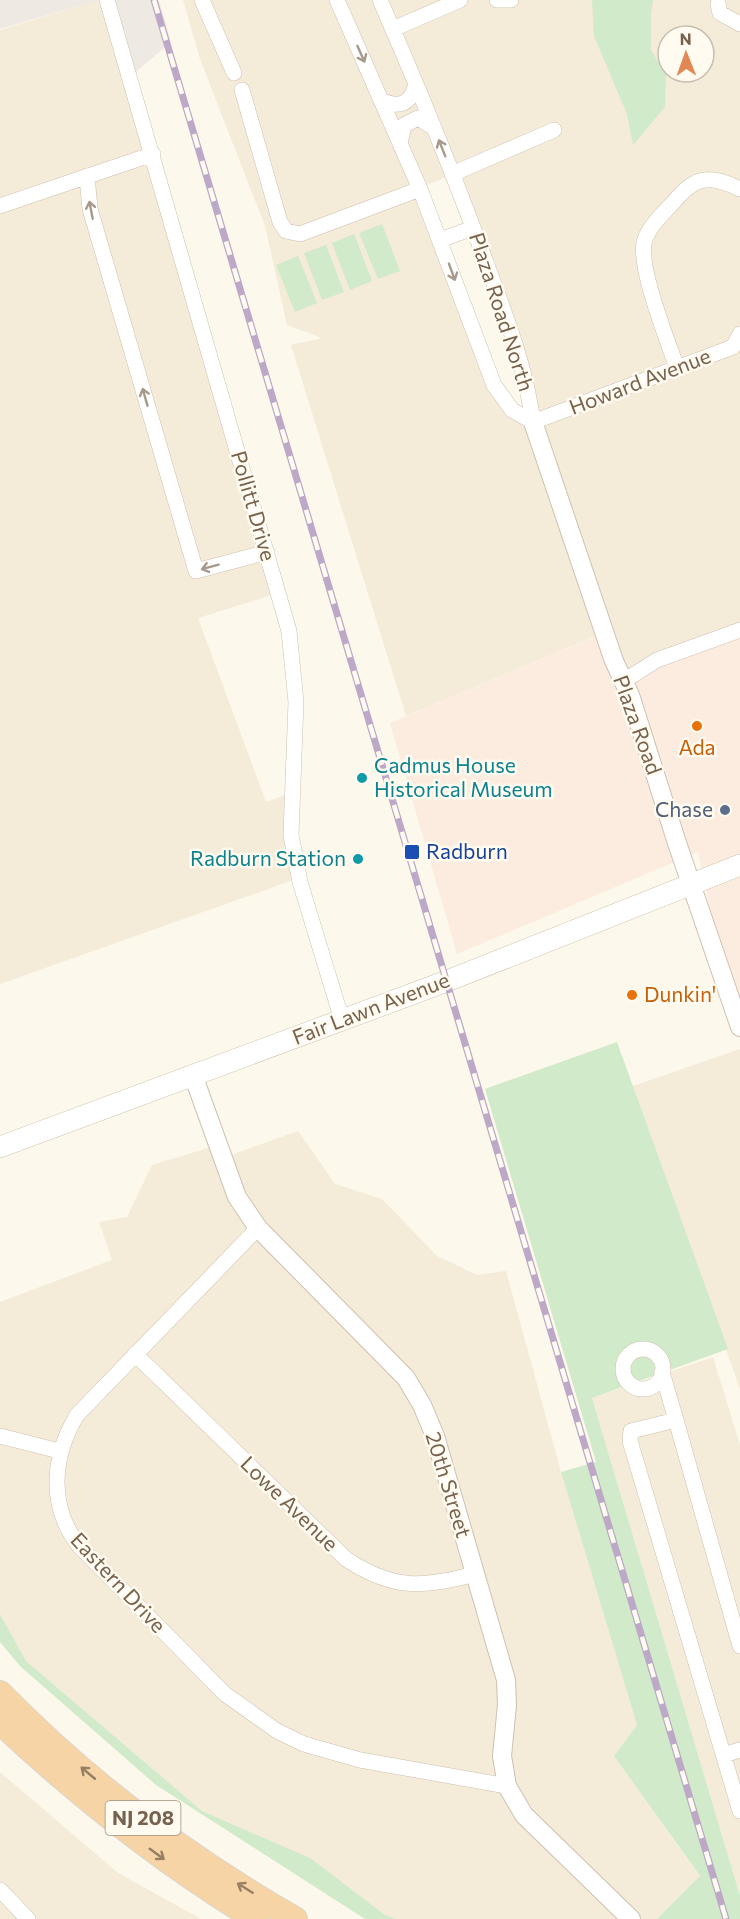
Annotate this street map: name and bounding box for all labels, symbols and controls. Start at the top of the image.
north arrow [656,24,716,84]
text: N [680,29,692,48]
one-way arrow [356,44,367,62]
one-way arrow [436,140,447,158]
one-way arrow [85,201,96,220]
street label: Plaza Road North [465,229,540,394]
one-way arrow [448,262,459,281]
street label: Howard Avenue [565,342,714,419]
one-way arrow [139,388,150,407]
street label: Pollitt Drive [227,448,282,564]
one-way arrow [201,562,220,573]
street label: Plaza Road [609,671,668,778]
marker: Ada [690,719,704,733]
place label: Ada [678,734,716,759]
place label: Cadmus House Historical Museum [374,752,553,801]
marker: Cadmus House Historical Museum [355,771,369,785]
place label: Chase [655,796,713,821]
marker: Chase [718,803,732,817]
place label: Radburn [426,838,508,863]
marker: Radburn [403,843,421,861]
place label: Radburn Station [190,845,346,870]
marker: Radburn Station [351,852,365,866]
street label: Fair Lawn Avenue [288,966,452,1049]
place label: Dunkin' [644,981,716,1006]
marker: Dunkin' [625,988,639,1002]
street label: 20th Street [422,1429,477,1540]
street label: Lowe Avenue [236,1450,344,1556]
street label: Eastern Drive [66,1527,172,1637]
one-way arrow [80,1767,96,1780]
road number: NJ 208 [106,1801,180,1835]
one-way arrow [149,1848,165,1860]
one-way arrow [237,1882,254,1894]

